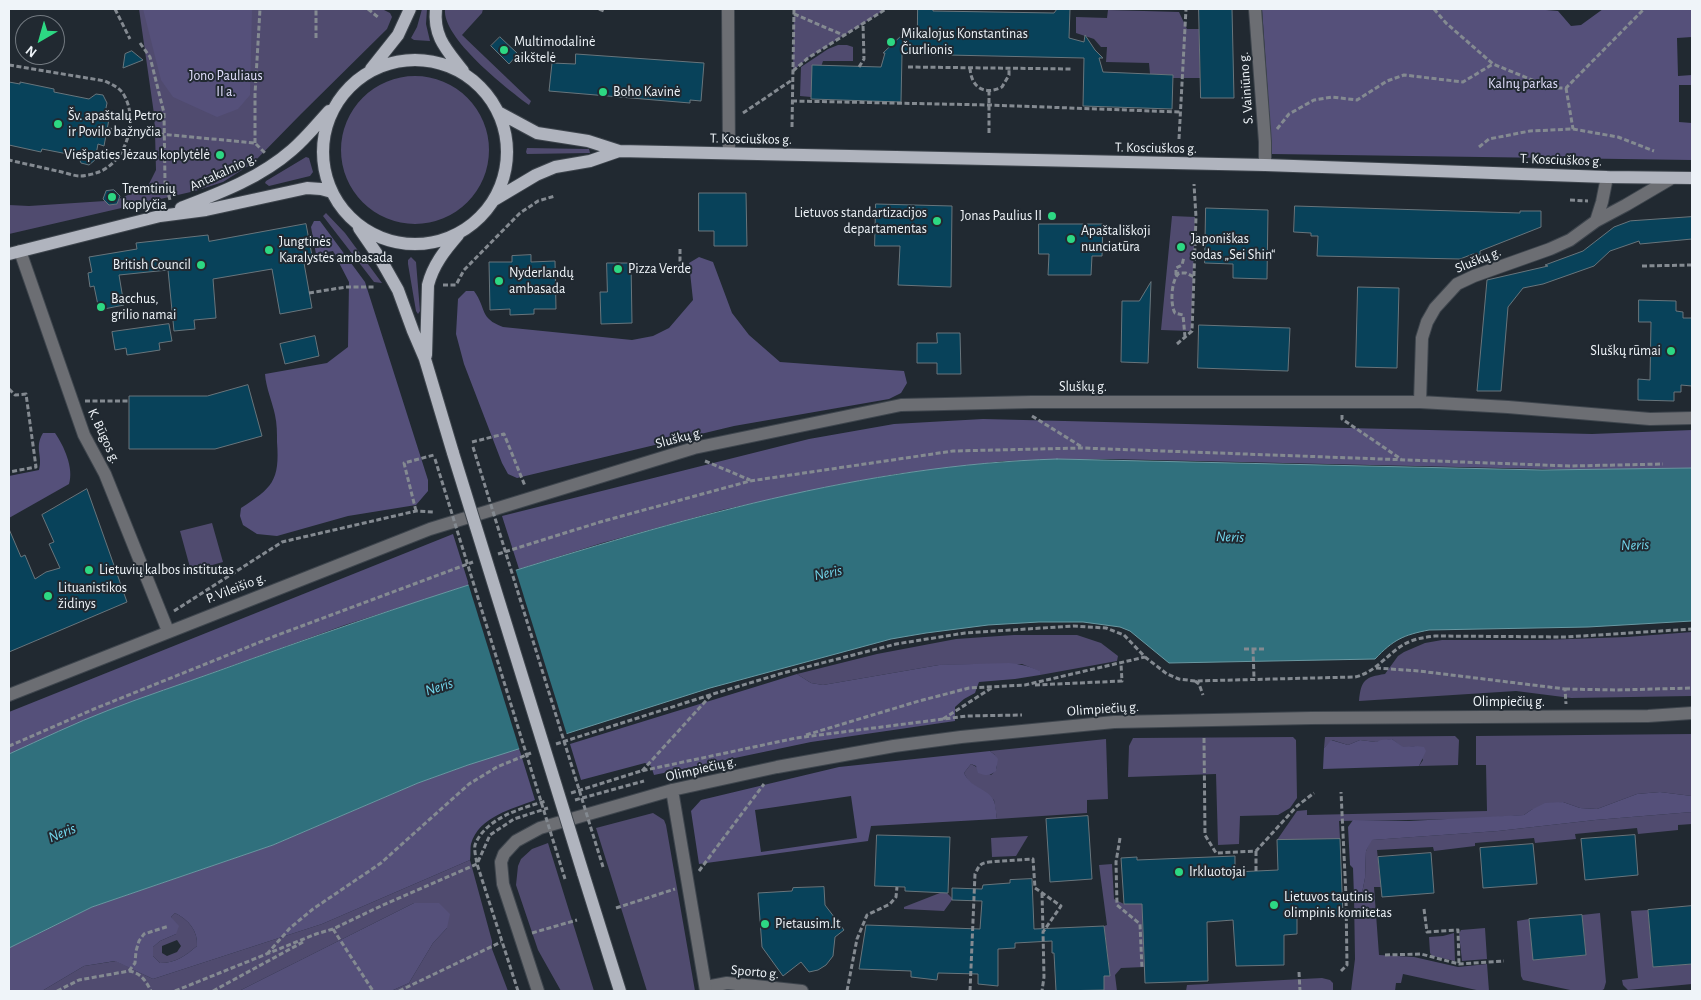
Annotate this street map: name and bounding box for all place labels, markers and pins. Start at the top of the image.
place label: Mikalojus Konstantinas Čiurlionis [901,26,1028,58]
place label: Multimodalinė aikštelė [514,34,596,66]
marker: Mikalojus Konstantinas Čiurlionis [885,36,897,48]
marker: Multimodalinė aikštelė [498,44,510,56]
place label: Boho Kavinė [613,84,681,100]
marker: Boho Kavinė [597,86,609,98]
place label: Šv. apaštalų Petro ir Povilo bažnyčia [68,108,163,140]
marker: Šv. apaštalų Petro ir Povilo bažnyčia [52,118,64,130]
place label: Viešpaties Jėzaus koplytėlė [64,147,210,163]
marker: Viešpaties Jėzaus koplytėlė [214,149,226,161]
place label: Tremtinių koplyčia [122,181,176,213]
marker: Tremtinių koplyčia [106,191,118,203]
place label: Lietuvos standartizacijos departamentas [794,205,927,238]
place label: Jonas Paulius II [961,208,1042,224]
marker: Jonas Paulius II [1046,210,1058,222]
marker: Lietuvos standartizacijos departamentas [931,215,943,227]
place label: Apaštališkoji nunciatūra [1081,223,1151,256]
place label: Japoniškas sodas „Sei Shin“ [1191,231,1275,264]
marker: Apaštališkoji nunciatūra [1065,233,1077,245]
place label: Jungtinės Karalystės ambasada [279,234,393,266]
marker: Japoniškas sodas „Sei Shin“ [1175,241,1187,253]
marker: Jungtinės Karalystės ambasada [263,244,275,256]
place label: British Council [113,257,191,273]
marker: British Council [195,259,207,271]
place label: Pizza Verde [628,261,691,277]
marker: Pizza Verde [612,263,624,275]
place label: Nyderlandų ambasada [509,265,574,298]
marker: Nyderlandų ambasada [493,275,505,287]
place label: Bacchus, grilio namai [111,291,176,324]
marker: Bacchus, grilio namai [95,301,107,313]
place label: Sluškų rūmai [1590,343,1661,359]
marker: Sluškų rūmai [1665,345,1677,357]
place label: Lietuvių kalbos institutas [99,562,234,578]
marker: Lietuvių kalbos institutas [83,564,95,576]
place label: Lituanistikos židinys [58,580,127,612]
marker: Lituanistikos židinys [42,590,54,602]
place label: Irkluotojai [1189,864,1246,880]
marker: Irkluotojai [1173,866,1185,878]
place label: Lietuvos tautinis olimpinis komitetas [1284,889,1392,922]
marker: Lietuvos tautinis olimpinis komitetas [1268,899,1280,911]
place label: Pietausim.lt [775,916,841,932]
marker: Pietausim.lt [759,918,771,930]

